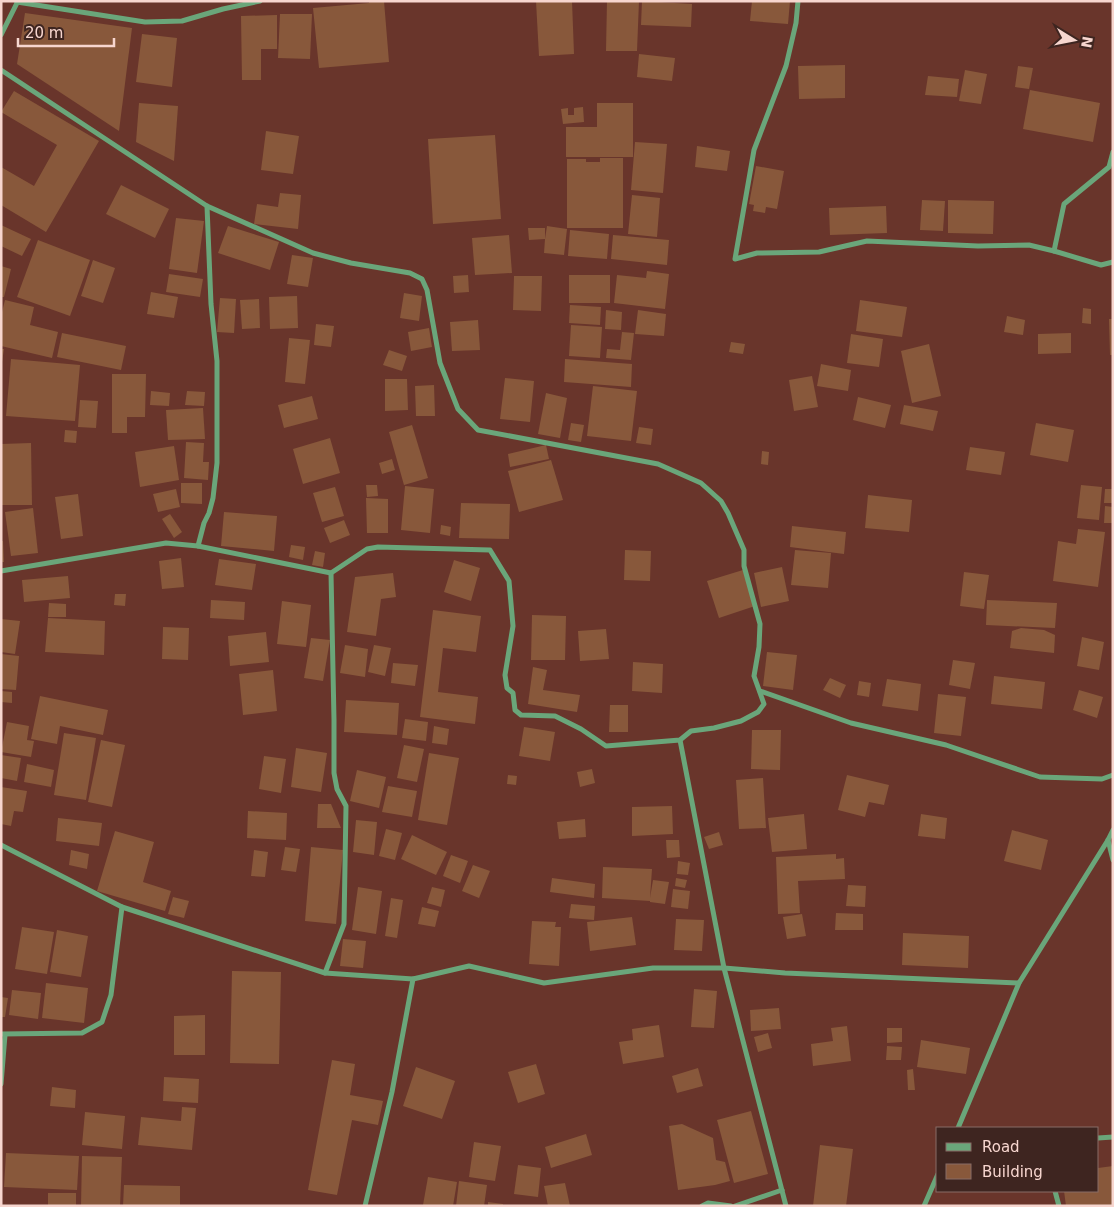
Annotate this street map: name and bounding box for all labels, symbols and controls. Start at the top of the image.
scale bar [18,15,114,47]
north arrow [1049,15,1099,65]
text: 20 m [25,24,63,42]
text: N [1078,35,1096,49]
legend [936,1127,1099,1192]
text: Road [982,1138,1020,1156]
text: Building [982,1163,1043,1181]

